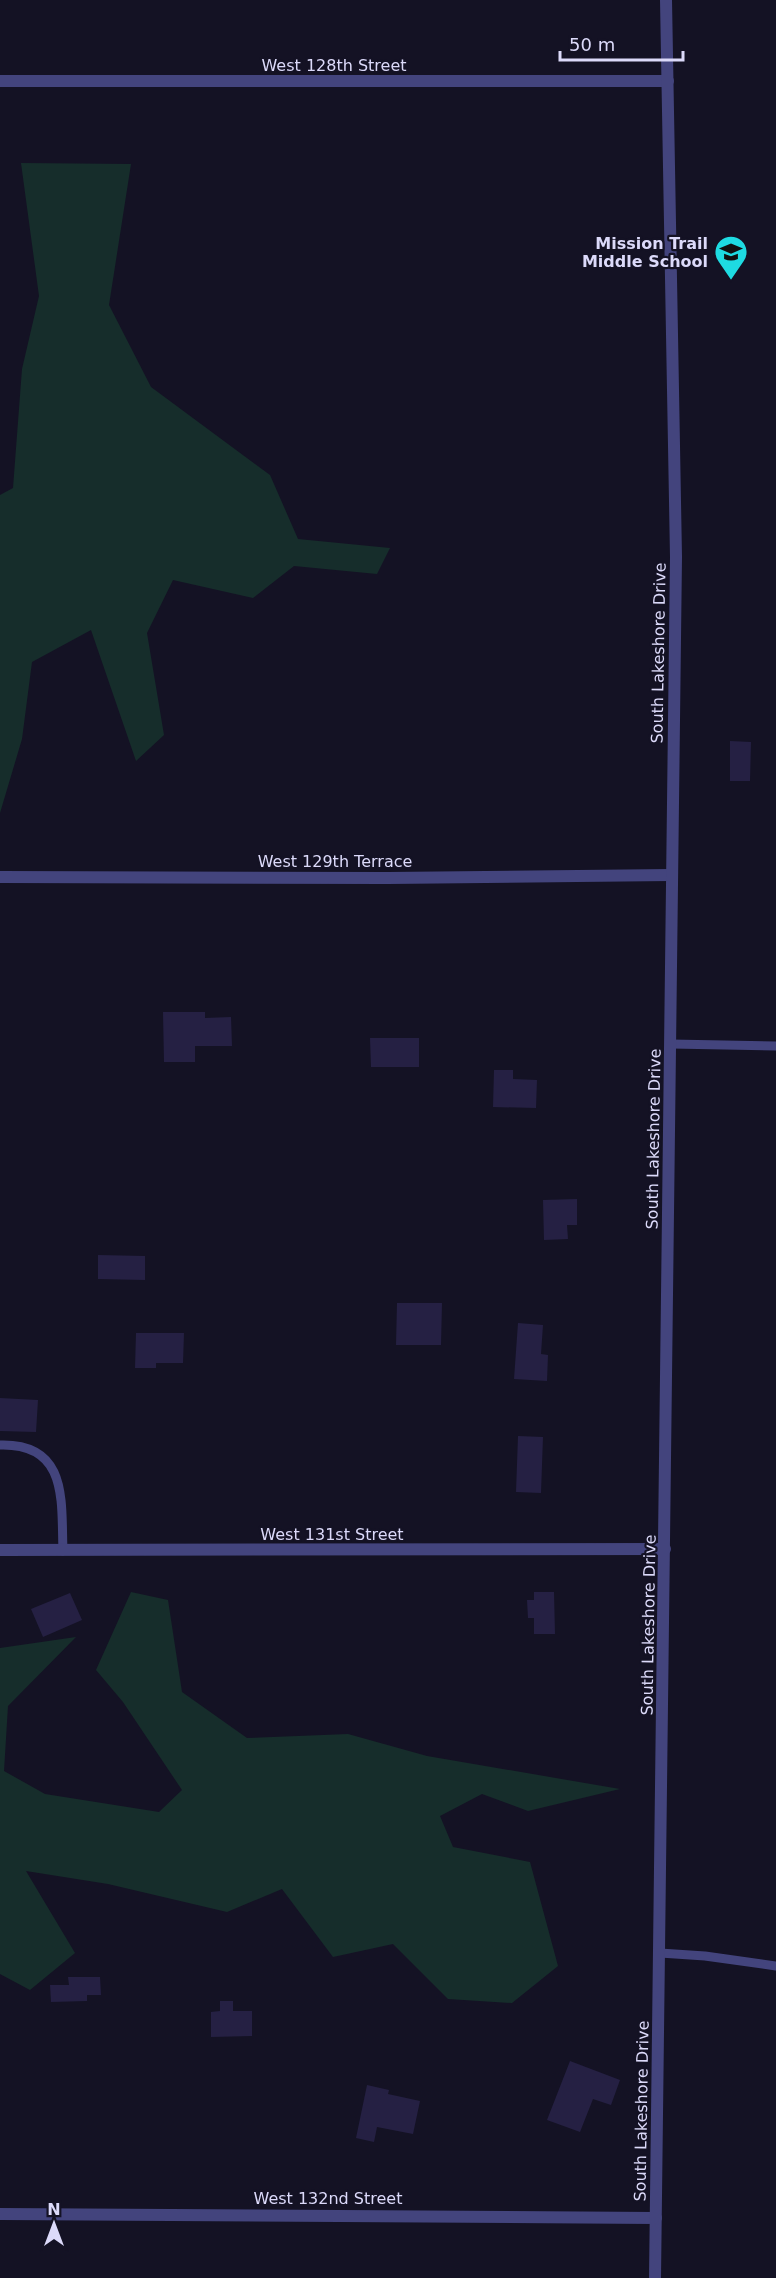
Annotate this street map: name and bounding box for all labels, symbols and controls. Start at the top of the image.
scale bar [560,24,683,62]
text: 50 m [569,34,615,55]
street label: West 128th Street [261,56,407,75]
place label: Mission Trail Middle School [582,234,708,271]
school or university icon: Mission Trail Middle School [713,234,749,281]
street label: South Lakeshore Drive [647,562,670,744]
street label: West 129th Terrace [258,852,412,871]
street label: South Lakeshore Drive [642,1048,665,1230]
street label: West 131st Street [260,1525,404,1544]
street label: South Lakeshore Drive [637,1534,660,1716]
street label: South Lakeshore Drive [630,2020,653,2202]
street label: West 132nd Street [254,2189,402,2208]
north arrow [24,2194,84,2254]
text: N [47,2200,61,2219]

